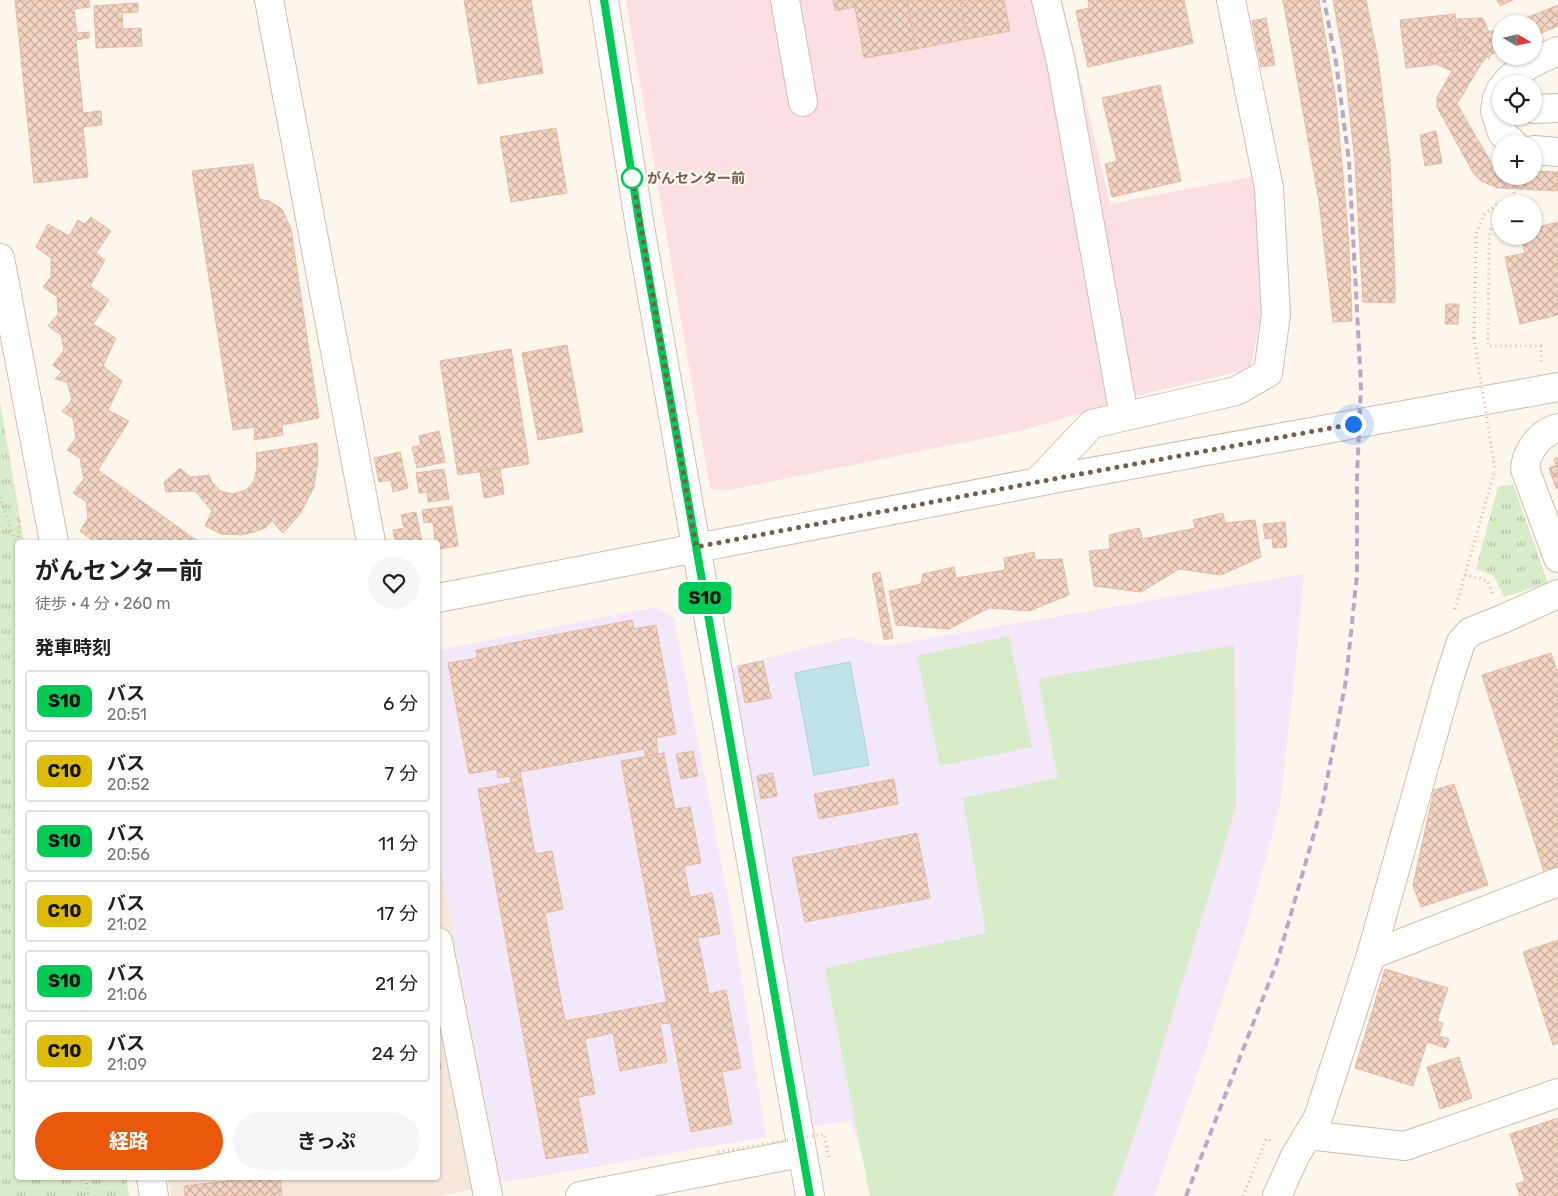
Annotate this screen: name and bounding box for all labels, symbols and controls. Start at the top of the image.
north arrow [1492,15,1542,65]
map controls [1492,15,1542,245]
button: locate [1492,75,1542,125]
button: + [1492,135,1542,185]
marker: がんセンター前 [621,167,643,189]
place label: がんセンター前 [647,170,745,187]
button: − [1492,195,1542,245]
your location [1341,412,1366,437]
text: がんセンター前 [35,557,203,585]
button: heart [368,557,420,609]
line badge: S10 [676,582,734,614]
text: S10 [688,587,722,609]
text: 徒歩 · 4 分 · 260 m [35,594,170,613]
text: 発車時刻 [35,636,111,659]
text: バス [107,682,145,705]
text: S10 [48,690,81,712]
text: 6 分 [383,692,418,715]
text: 20:51 [107,705,147,724]
text: バス [107,752,145,775]
text: C10 [48,760,81,782]
text: 7 分 [385,762,418,785]
text: 20:52 [107,775,150,794]
text: バス [107,822,145,845]
text: S10 [48,830,81,852]
text: 11 分 [378,832,418,855]
text: 20:56 [107,845,150,864]
text: バス [107,892,145,915]
text: C10 [48,900,81,922]
text: 17 分 [376,902,418,925]
text: 21:02 [107,915,147,934]
text: バス [107,962,145,985]
text: S10 [48,970,81,992]
text: 21 分 [375,972,418,995]
text: 21:06 [107,985,147,1004]
text: バス [107,1032,145,1055]
text: C10 [48,1040,81,1062]
text: 24 分 [372,1042,418,1065]
text: 21:09 [107,1055,147,1074]
button: 経路 [35,1112,223,1170]
button: きっぷ [233,1112,420,1170]

